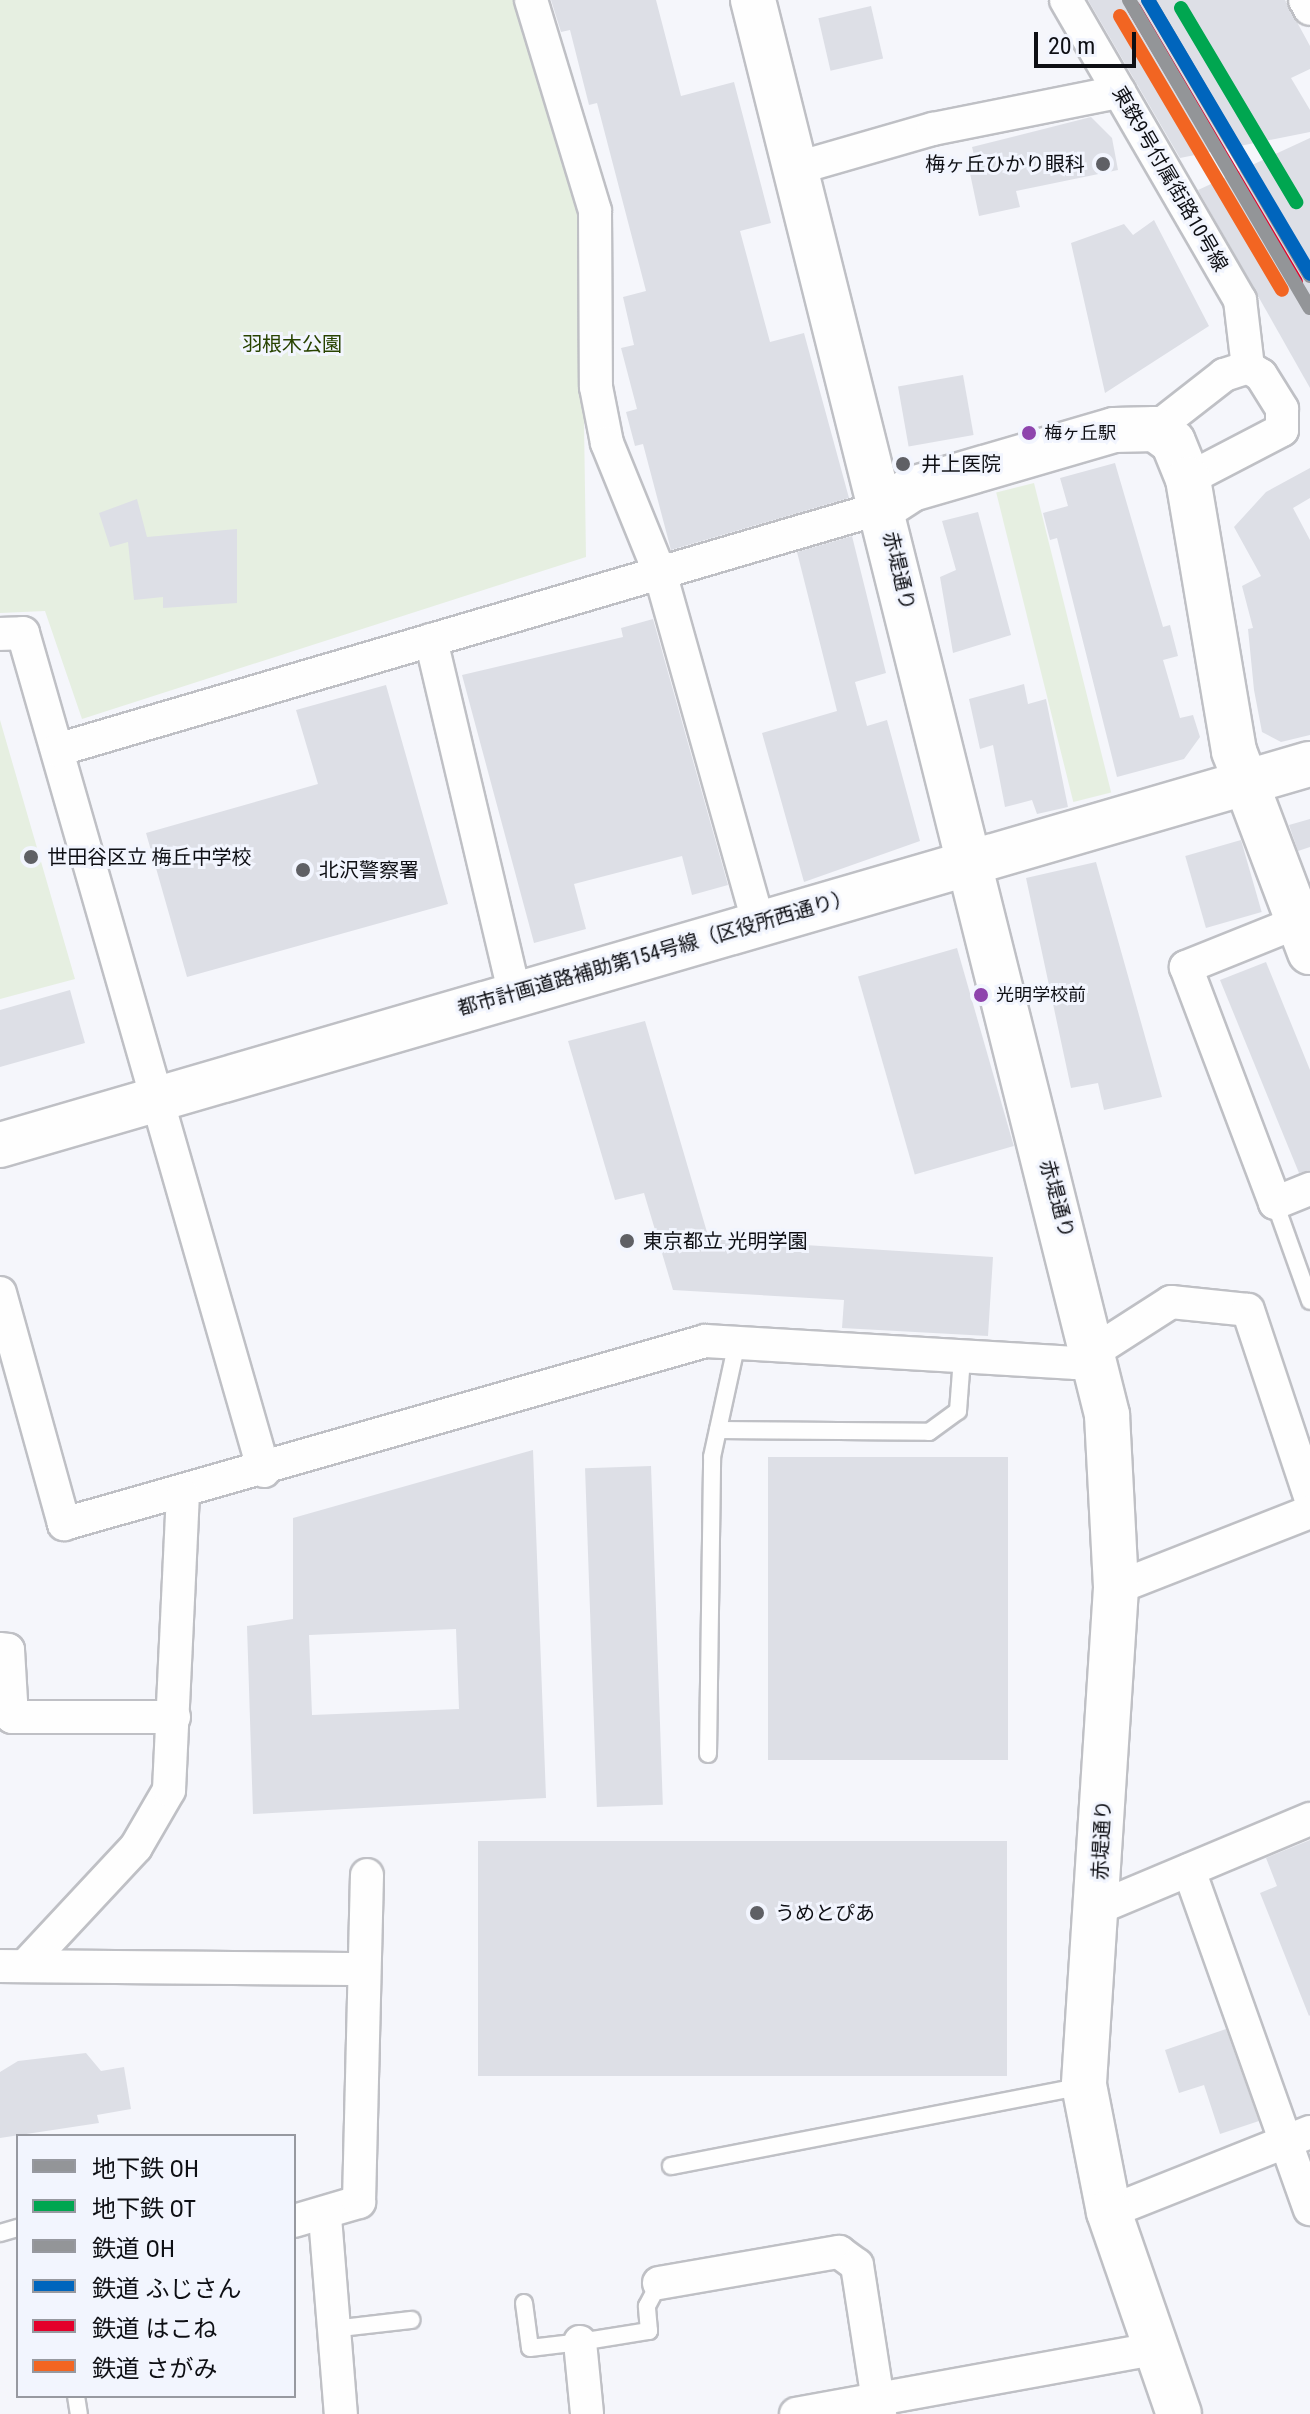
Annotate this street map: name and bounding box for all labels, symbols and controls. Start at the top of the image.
scale bar [1038,16,1140,66]
text: 20 m [1048,32,1095,60]
street label: 東鉄9号付属街路10号線 [1107,82,1233,276]
place label: 梅ヶ丘ひかり眼科 [925,152,1085,176]
marker: 梅ヶ丘ひかり眼科 [1092,153,1114,175]
park label: 羽根木公園 [242,332,342,356]
place label: 梅ヶ丘駅 [1044,422,1116,444]
marker: 梅ヶ丘駅 [1021,425,1037,441]
place label: 井上医院 [921,452,1001,476]
marker: 井上医院 [892,453,914,475]
street label: 赤堤通り [878,529,920,613]
place label: 世田谷区立 梅丘中学校 [47,845,252,869]
marker: 世田谷区立 梅丘中学校 [22,848,40,866]
place label: 北沢警察署 [319,858,419,882]
marker: 北沢警察署 [294,861,312,879]
street label: 都市計画道路補助第154号線（区役所西通り） [455,885,855,1021]
place label: 光明学校前 [996,984,1086,1006]
marker: 光明学校前 [973,987,989,1003]
street label: 赤堤通り [1035,1157,1079,1241]
place label: 東京都立 光明学園 [643,1229,808,1253]
marker: 東京都立 光明学園 [618,1232,636,1250]
street label: 赤堤通り [1088,1799,1116,1881]
place label: うめとぴあ [775,1901,875,1925]
marker: うめとぴあ [746,1902,768,1924]
legend [16,2134,296,2398]
text: 地下鉄 OH [92,2155,199,2183]
text: 地下鉄 OT [92,2195,196,2223]
text: 鉄道 OH [92,2235,175,2263]
text: 鉄道 ふじさん [92,2275,242,2303]
text: 鉄道 はこね [92,2315,218,2343]
text: 鉄道 さがみ [92,2355,218,2383]

